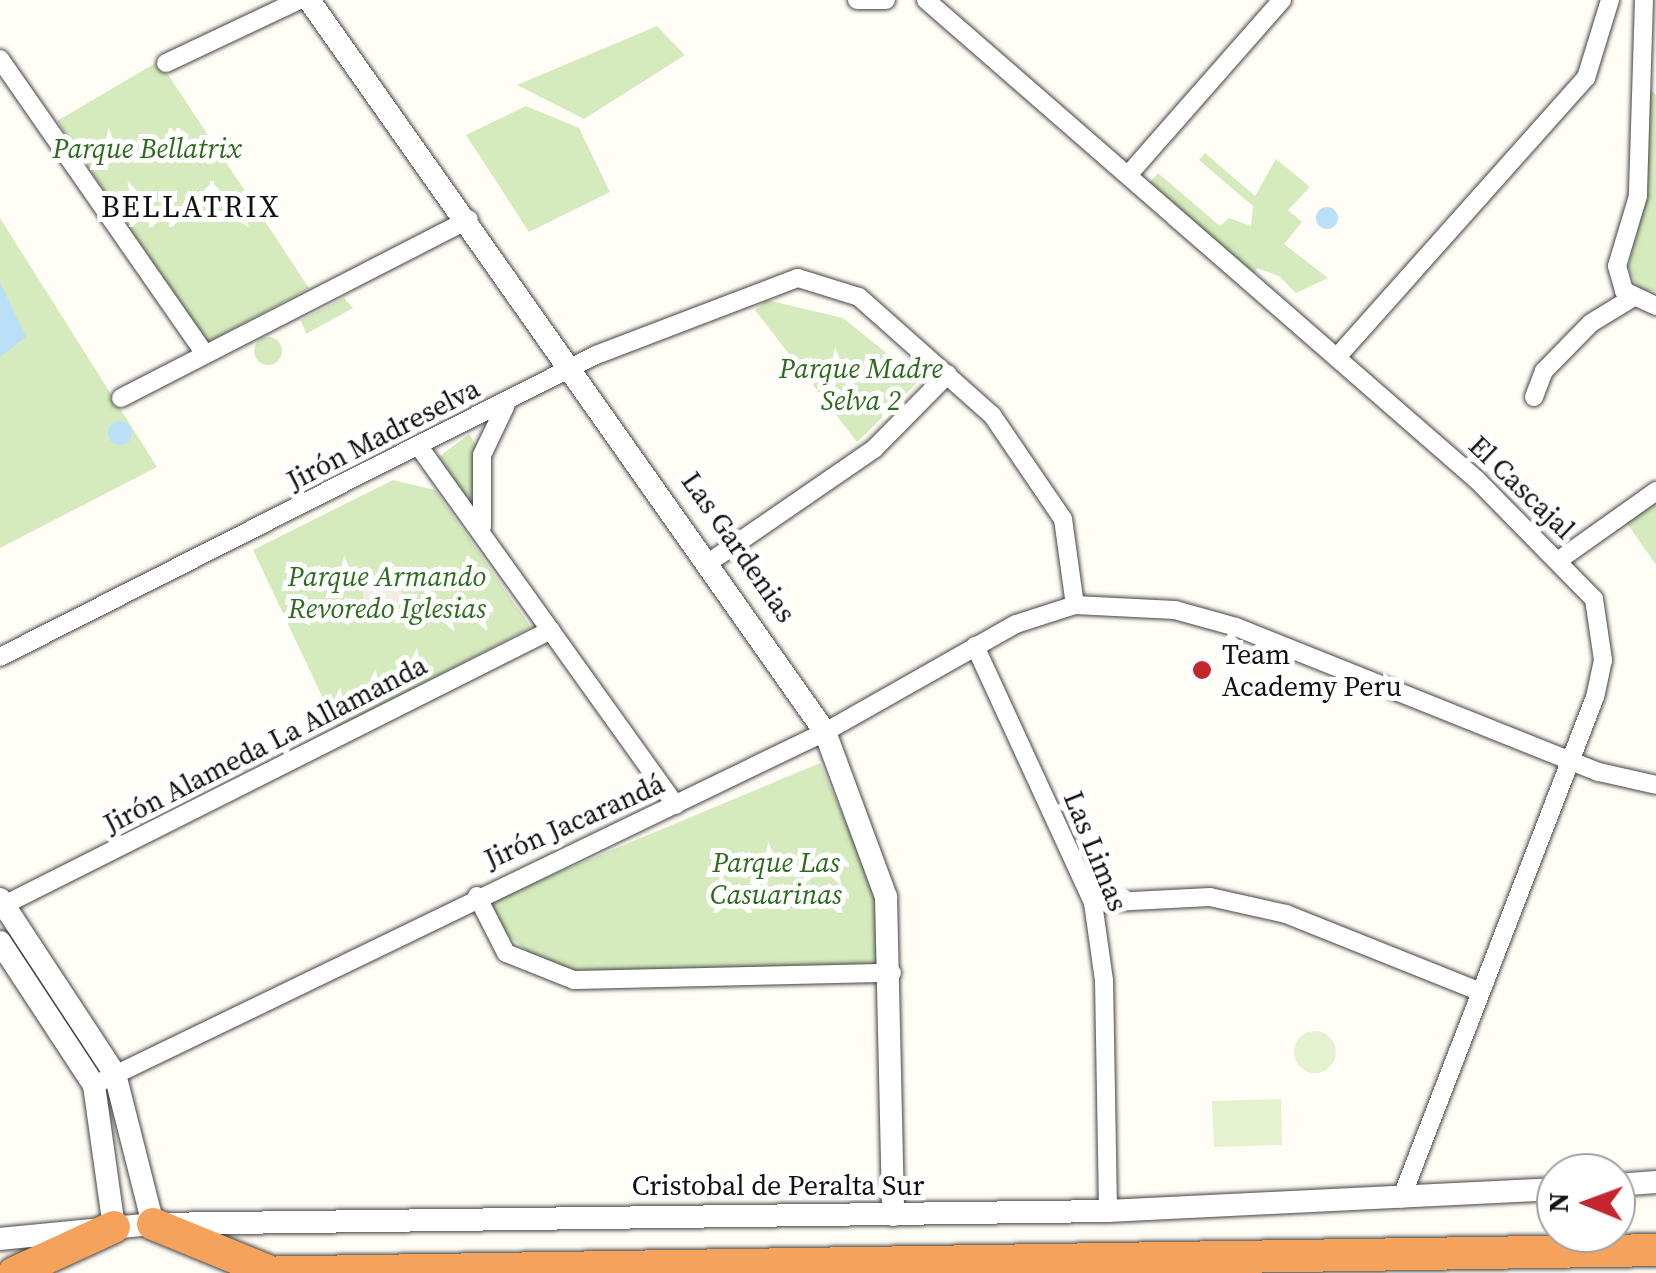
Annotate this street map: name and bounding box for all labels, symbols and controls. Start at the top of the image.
park label: Parque Bellatrix [52,131,242,165]
district label: BELLATRIX [101,189,281,225]
park label: Parque Madre Selva 2 [779,351,943,417]
street label: Jirón Madreselva [281,371,485,497]
street label: El Cascajal [1462,428,1582,546]
street label: Las Gardenias [675,465,803,629]
park label: Parque Armando Revoredo Iglesias [288,559,486,625]
place label: Team Academy Peru [1222,637,1402,703]
street label: Jirón Alameda La Allamanda [98,648,432,840]
marker: Team Academy Peru [1191,659,1213,681]
street label: Jirón Jacarandá [479,766,669,876]
street label: Las Limas [1057,786,1135,916]
park label: Parque Las Casuarinas [710,845,842,911]
north arrow [1536,1153,1636,1253]
street label: Cristobal de Peralta Sur [632,1168,924,1202]
text: N [1539,1192,1577,1213]

